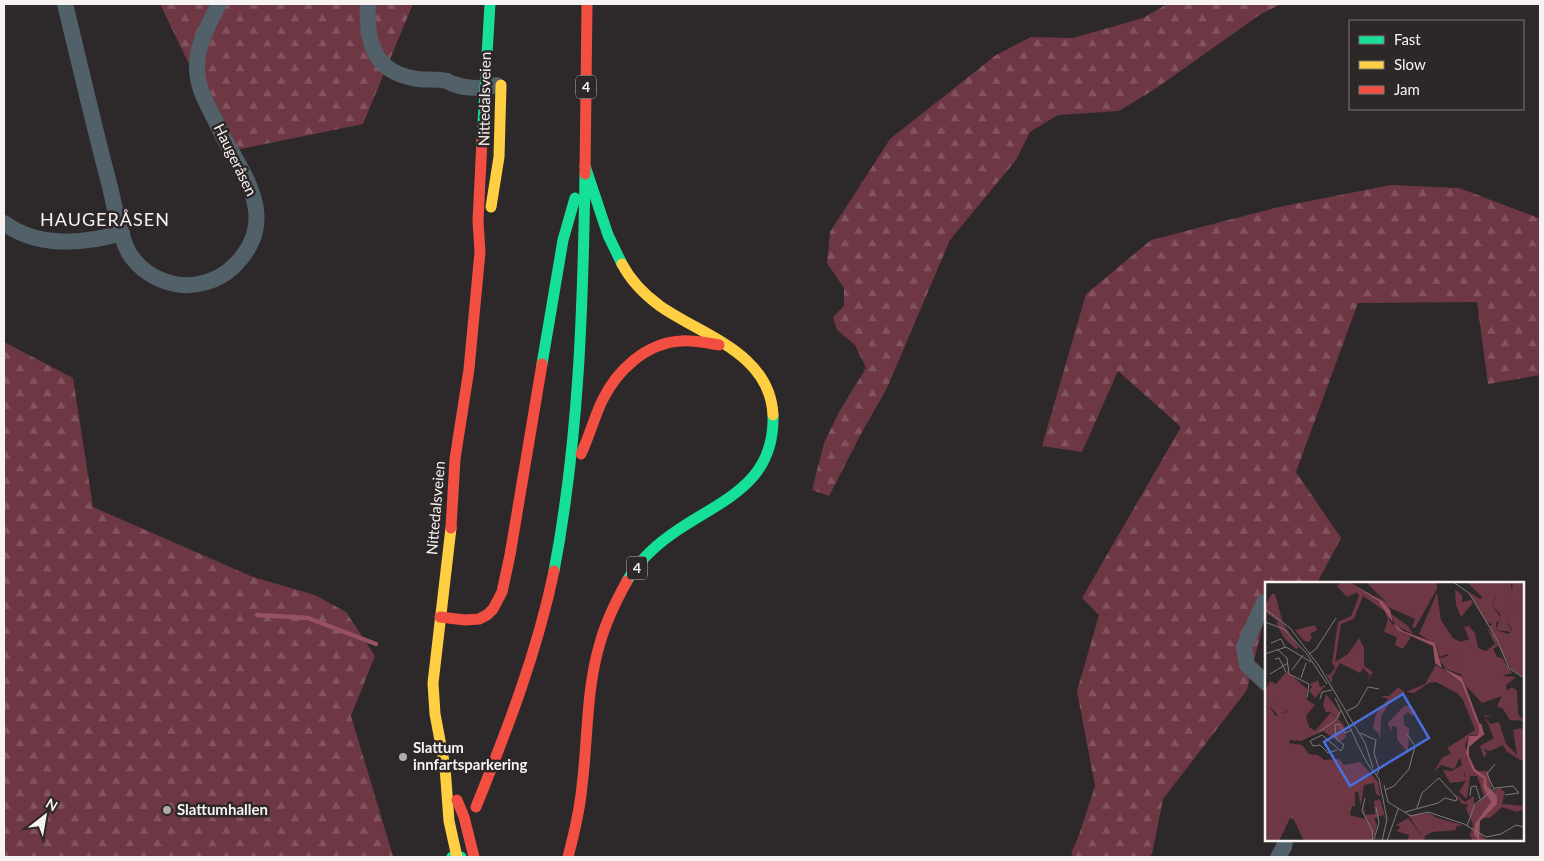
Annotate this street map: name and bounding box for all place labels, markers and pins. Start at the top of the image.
place label: Slattum innfartsparkering [413,738,528,773]
marker: Slattum innfartsparkering [397,751,409,763]
place label: Slattumhallen [177,800,268,818]
marker: Slattumhallen [161,804,173,816]

